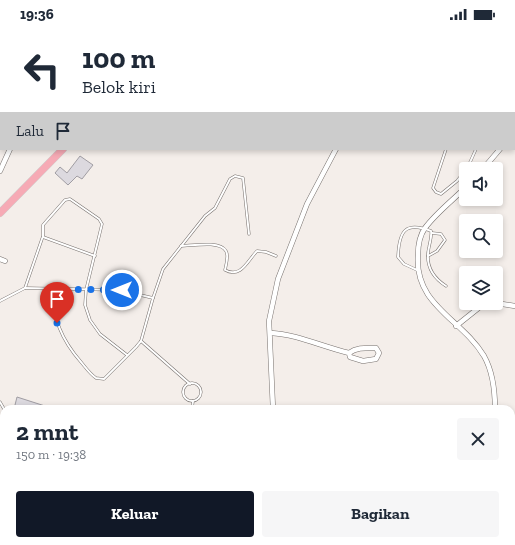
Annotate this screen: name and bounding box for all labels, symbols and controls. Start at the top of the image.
text: 19:36 [20,5,54,23]
text: 100 m [82,42,155,75]
icon: left [16,44,68,96]
text: Belok kiri [82,76,156,98]
icon: arrive [52,120,74,142]
text: Lalu [16,122,44,140]
map controls [459,162,503,310]
button: sound [459,162,503,206]
button: search [459,214,503,258]
button: layers [459,266,503,310]
position arrow [101,269,143,311]
pin [40,282,74,323]
icon: arrive [46,288,68,310]
text: 2 mnt [16,417,78,446]
button: close [457,418,499,460]
text: 150 m · 19:38 [16,447,86,462]
button: Keluar [16,491,254,537]
button: Bagikan [262,491,499,537]

